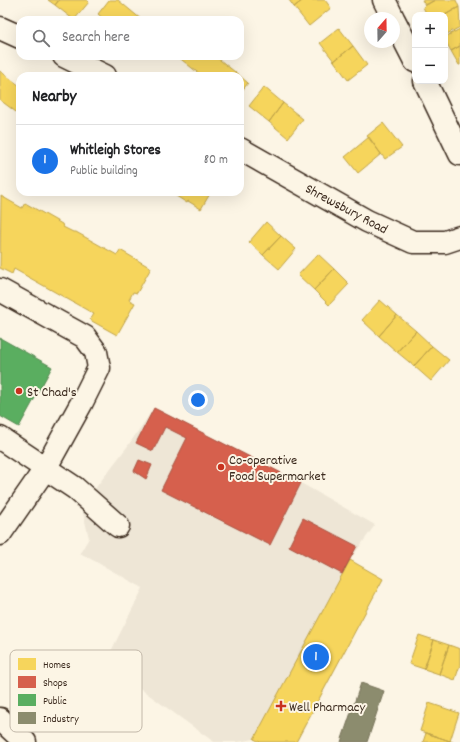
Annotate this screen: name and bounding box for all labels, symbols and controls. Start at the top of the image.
north arrow [364,12,400,48]
map controls [412,12,448,84]
button: + [412,12,448,48]
search box [16,16,244,60]
icon: search [30,27,52,49]
text: Search here [62,27,130,49]
button: − [412,48,448,84]
text: Nearby [32,86,76,110]
text: Whitleigh Stores [70,140,161,162]
text: 1 [44,151,46,170]
text: 80 m [204,151,228,170]
text: Public building [70,162,138,181]
street label: Shrewsbury Road [301,180,391,240]
place label: St Chad's [27,383,77,403]
marker: St Chad's [14,386,24,396]
your location [188,390,208,410]
place label: Co-operative Food Supermarket [229,451,326,487]
marker: Co-operative Food Supermarket [216,462,226,472]
pin: 1 [303,642,329,672]
legend [10,650,142,732]
text: Homes [43,658,71,674]
text: Shops [43,676,68,692]
text: Public [43,694,67,710]
place label: Well Pharmacy [289,698,365,718]
marker: Well Pharmacy [276,701,286,711]
text: Industry [43,712,79,728]

